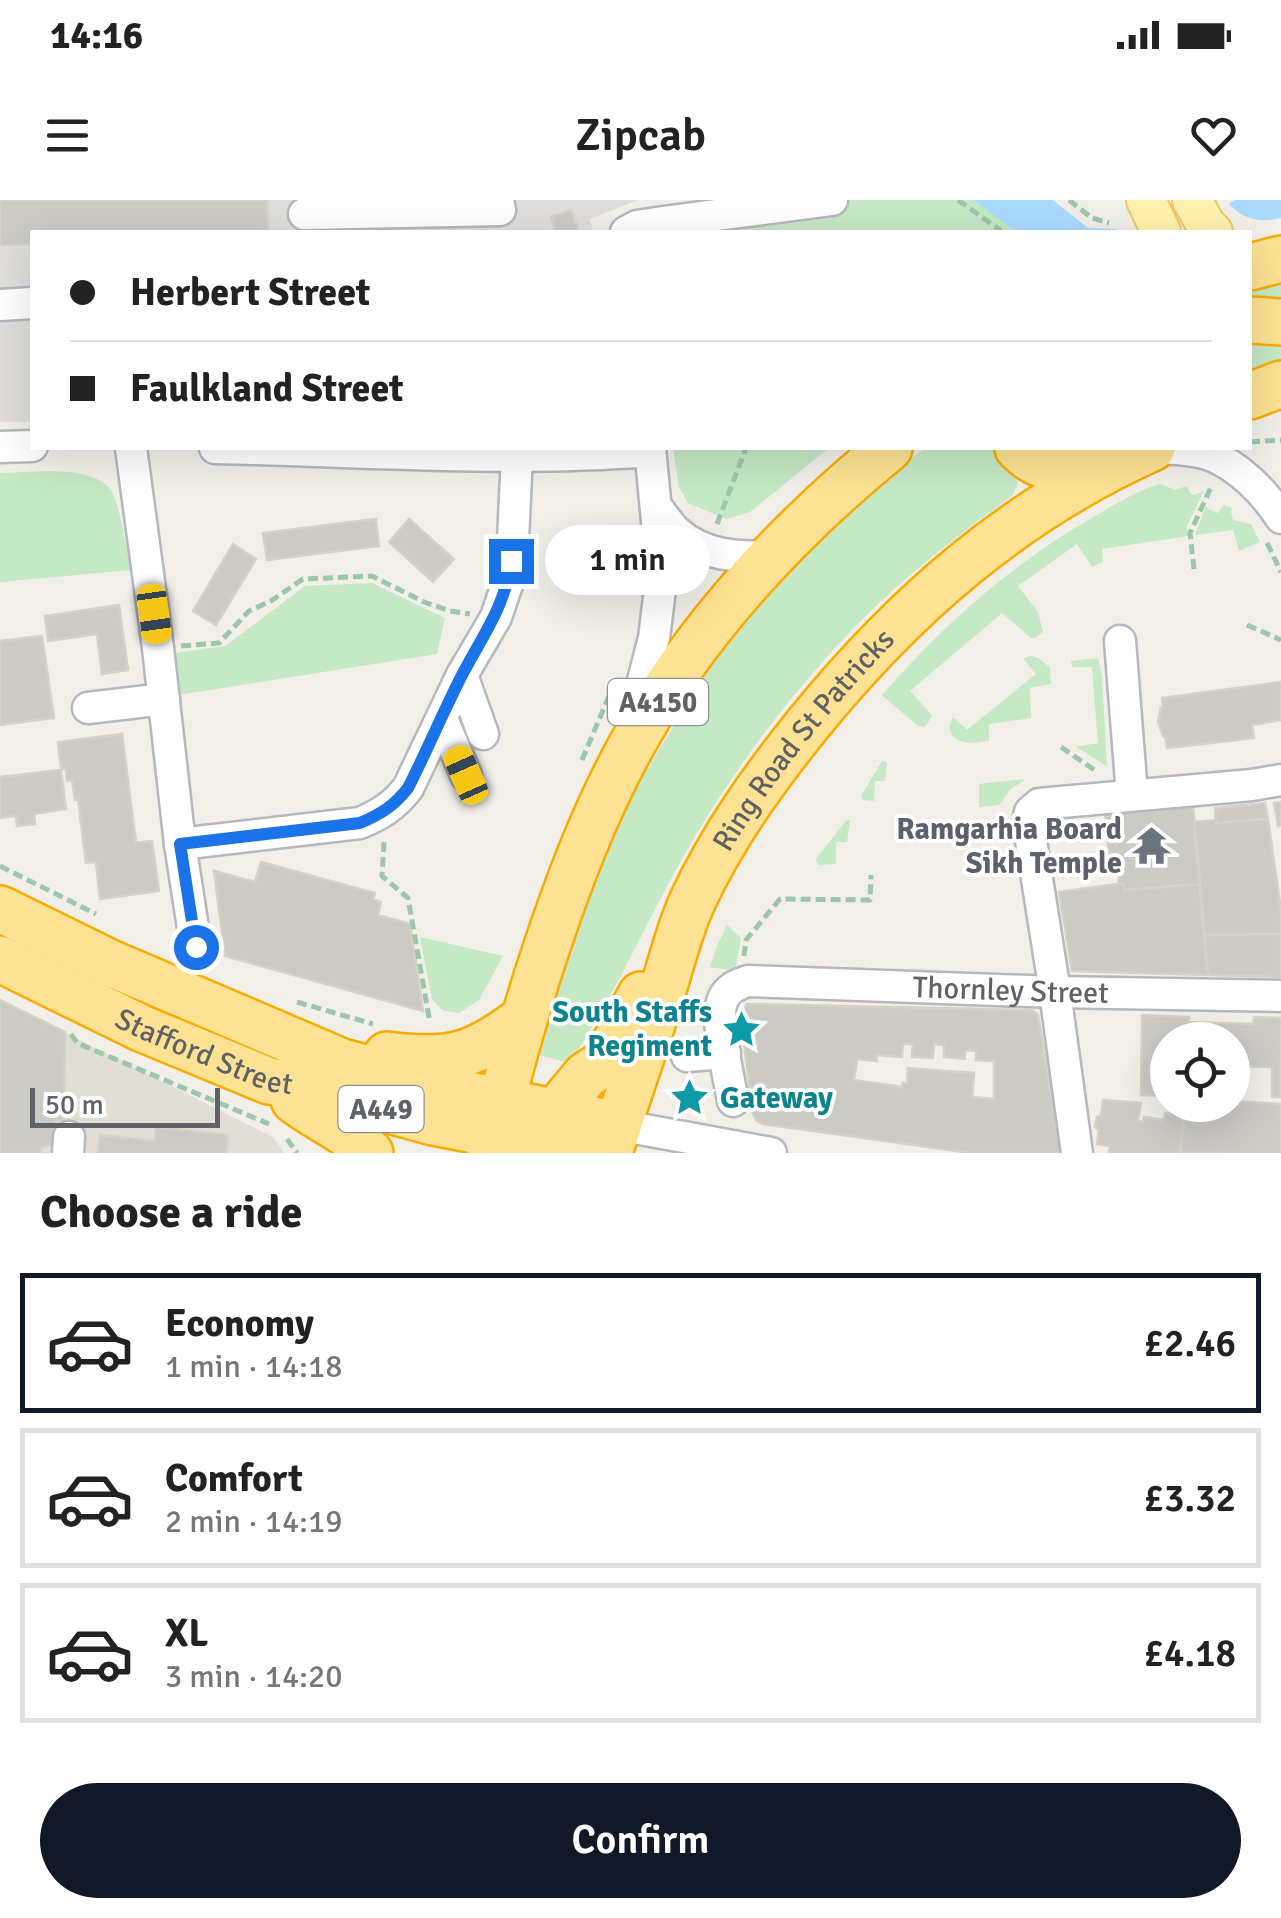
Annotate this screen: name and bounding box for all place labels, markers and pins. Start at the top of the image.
place label: Ramgarhia Board Sikh Temple [896,811,1122,882]
temple icon: Ramgarhia Board Sikh Temple [1131,825,1173,867]
place label: South Staffs Regiment [552,994,712,1065]
place icon: South Staffs Regiment [721,1008,763,1050]
place icon: Gateway [669,1077,711,1119]
place label: Gateway [720,1080,833,1117]

